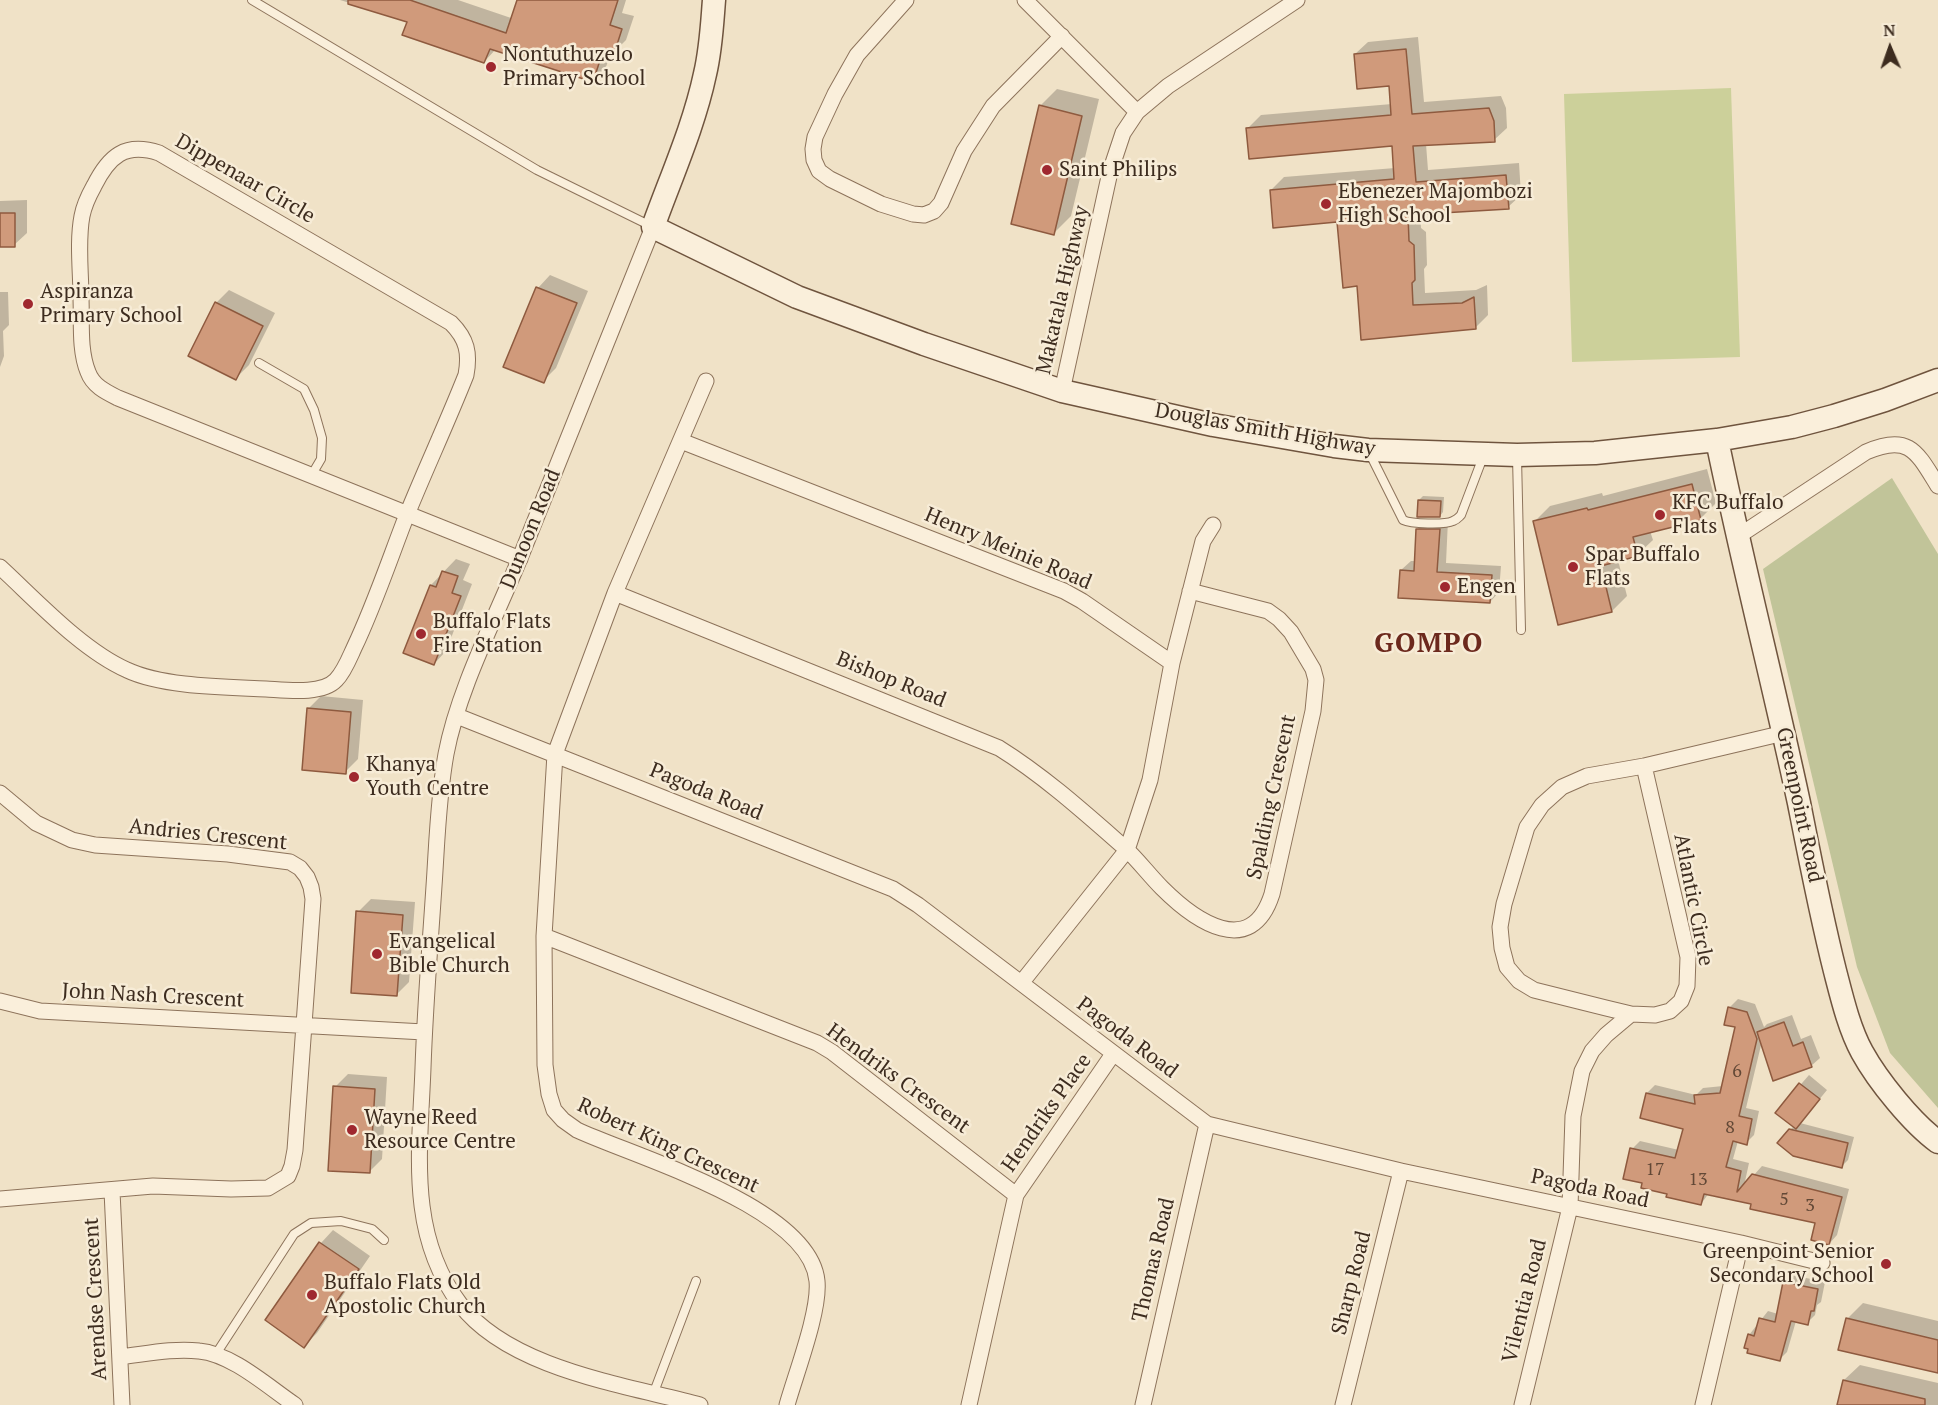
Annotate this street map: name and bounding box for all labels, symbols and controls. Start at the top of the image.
north arrow [1860,18,1920,78]
text: N [1883,19,1896,41]
place label: Nontuthuzelo Primary School [503,42,646,92]
marker: Nontuthuzelo Primary School [484,60,498,74]
street label: Dippenaar Circle [171,129,319,229]
place label: Saint Philips [1059,157,1177,183]
marker: Saint Philips [1040,163,1054,177]
place label: Ebenezer Majombozi High School [1338,179,1533,229]
marker: Ebenezer Majombozi High School [1319,197,1333,211]
street label: Makatala Highway [1031,203,1095,377]
place label: Aspiranza Primary School [40,279,183,329]
marker: Aspiranza Primary School [21,297,35,311]
street label: Douglas Smith Highway [1153,398,1377,462]
street label: Dunoon Road [496,465,566,593]
place label: KFC Buffalo Flats [1672,490,1783,540]
street label: Henry Meinie Road [921,502,1095,596]
marker: KFC Buffalo Flats [1653,508,1667,522]
place label: Spar Buffalo Flats [1585,542,1700,592]
marker: Spar Buffalo Flats [1566,560,1580,574]
place label: Engen [1457,574,1516,600]
marker: Engen [1438,580,1452,594]
place label: Buffalo Flats Fire Station [433,609,551,659]
marker: Buffalo Flats Fire Station [414,627,428,641]
district label: GOMPO [1374,628,1484,660]
street label: Bishop Road [832,647,950,713]
street label: Spalding Crescent [1242,712,1302,882]
street label: Greenpoint Road [1770,725,1828,885]
place label: Khanya Youth Centre [366,752,489,802]
street label: Pagoda Road [646,758,766,826]
marker: Khanya Youth Centre [347,770,361,784]
street label: Andries Crescent [128,814,288,856]
street label: Atlantic Circle [1668,832,1718,968]
place label: Evangelical Bible Church [389,929,510,979]
marker: Evangelical Bible Church [370,947,384,961]
street label: John Nash Crescent [61,979,245,1013]
street label: Pagoda Road [1072,992,1182,1084]
street label: Hendriks Crescent [821,1019,975,1139]
street label: Hendriks Place [997,1049,1097,1177]
house number: 6 [1732,1061,1742,1083]
street label: Robert King Crescent [573,1093,763,1199]
place label: Wayne Reed Resource Centre [364,1105,516,1155]
house number: 8 [1725,1117,1735,1139]
marker: Wayne Reed Resource Centre [345,1123,359,1137]
house number: 17 [1645,1159,1665,1181]
street label: Pagoda Road [1529,1164,1651,1214]
house number: 13 [1688,1169,1708,1191]
house number: 5 [1779,1189,1789,1211]
street label: Thomas Road [1127,1195,1181,1325]
house number: 3 [1805,1195,1815,1217]
street label: Arendse Crescent [79,1217,113,1381]
street label: Sharp Road [1327,1228,1377,1338]
street label: Vilentia Road [1497,1236,1553,1366]
place label: Greenpoint Senior Secondary School [1702,1239,1874,1289]
marker: Greenpoint Senior Secondary School [1879,1257,1893,1271]
place label: Buffalo Flats Old Apostolic Church [324,1270,486,1320]
marker: Buffalo Flats Old Apostolic Church [305,1288,319,1302]

